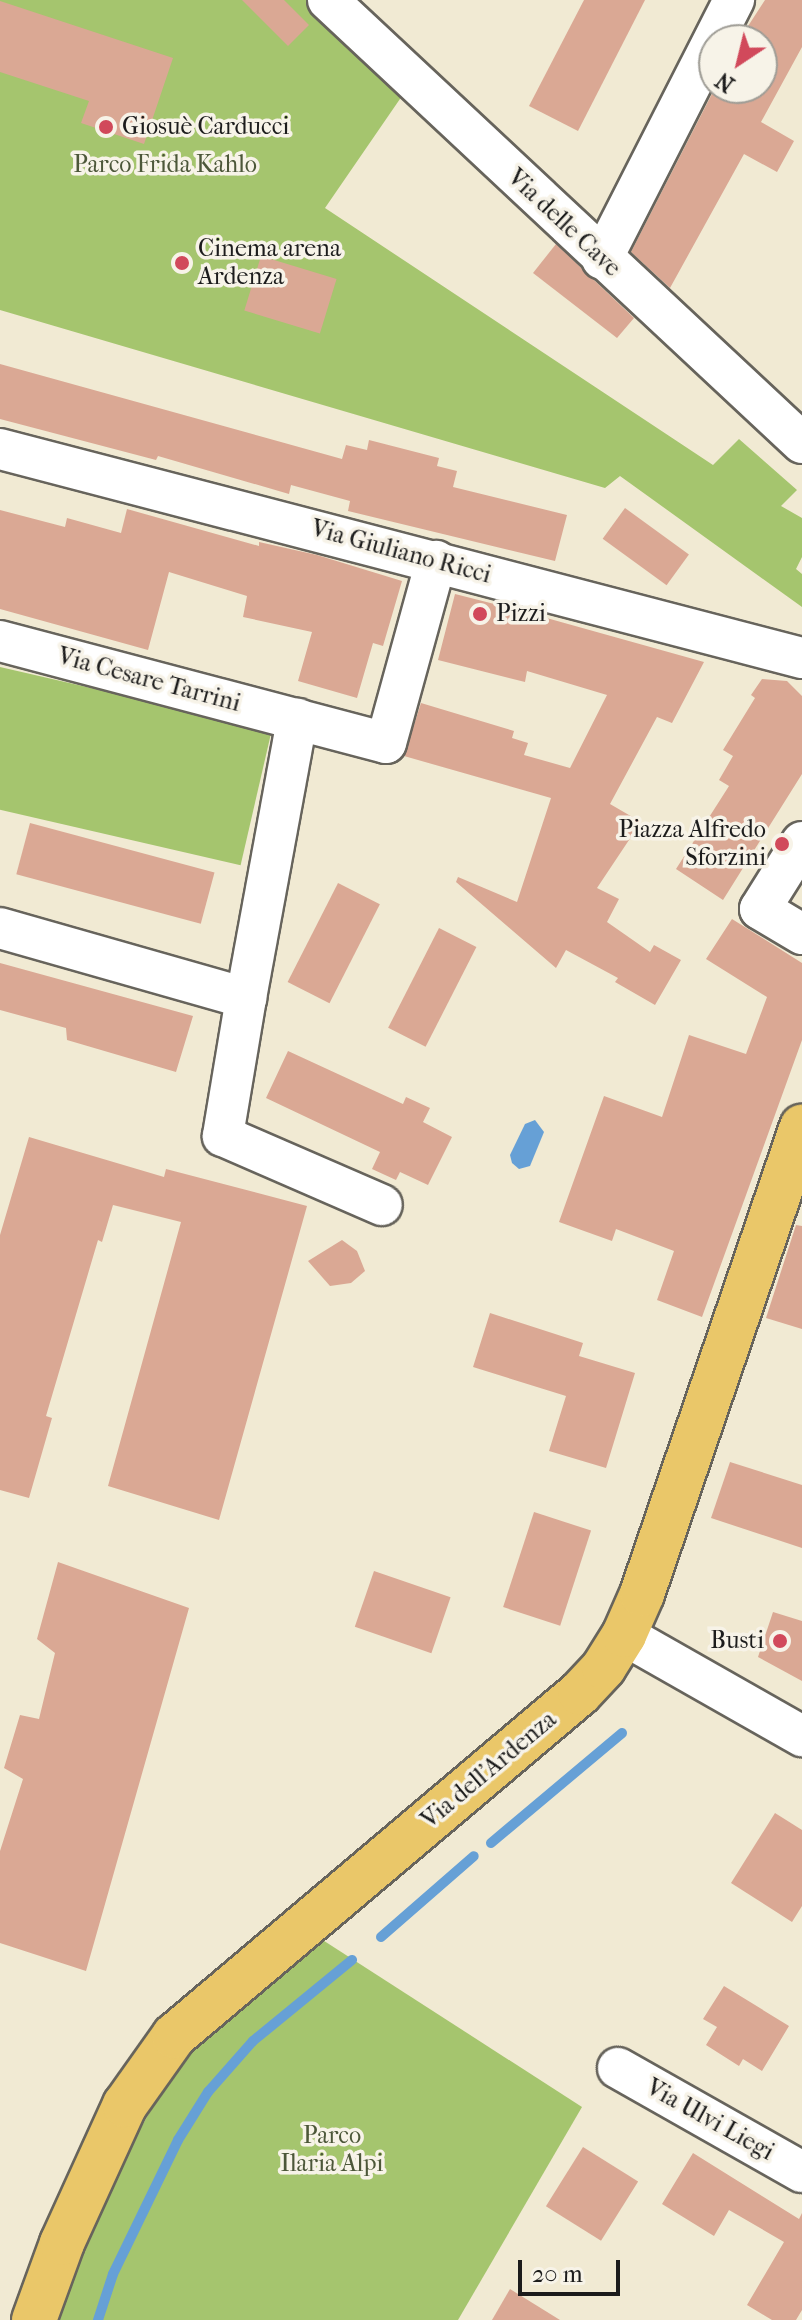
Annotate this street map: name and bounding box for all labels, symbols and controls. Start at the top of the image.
north arrow [698,24,778,104]
text: N [711,67,740,97]
place label: Giosuè Carducci [122,113,289,141]
marker: Giosuè Carducci [97,118,115,136]
park label: Parco Frida Kahlo [73,151,257,179]
street label: Via delle Cave [501,163,627,283]
place label: Cinema arena Ardenza [198,235,341,291]
marker: Cinema arena Ardenza [173,254,191,272]
street label: Via Giuliano Ricci [308,514,494,590]
place label: Pizzi [496,600,546,628]
marker: Pizzi [471,605,489,623]
street label: Via Cesare Tarrini [55,642,243,718]
place label: Piazza Alfredo Sforzini [619,816,766,872]
marker: Piazza Alfredo Sforzini [773,835,791,853]
place label: Busti [710,1627,764,1655]
marker: Busti [771,1632,789,1650]
street label: Via dell'Ardenza [416,1705,562,1835]
street label: Via Ulvi Liegi [641,2073,779,2167]
park label: Parco Ilaria Alpi [281,2122,383,2178]
scale bar [522,2244,624,2294]
text: 20 m [532,2260,583,2288]

